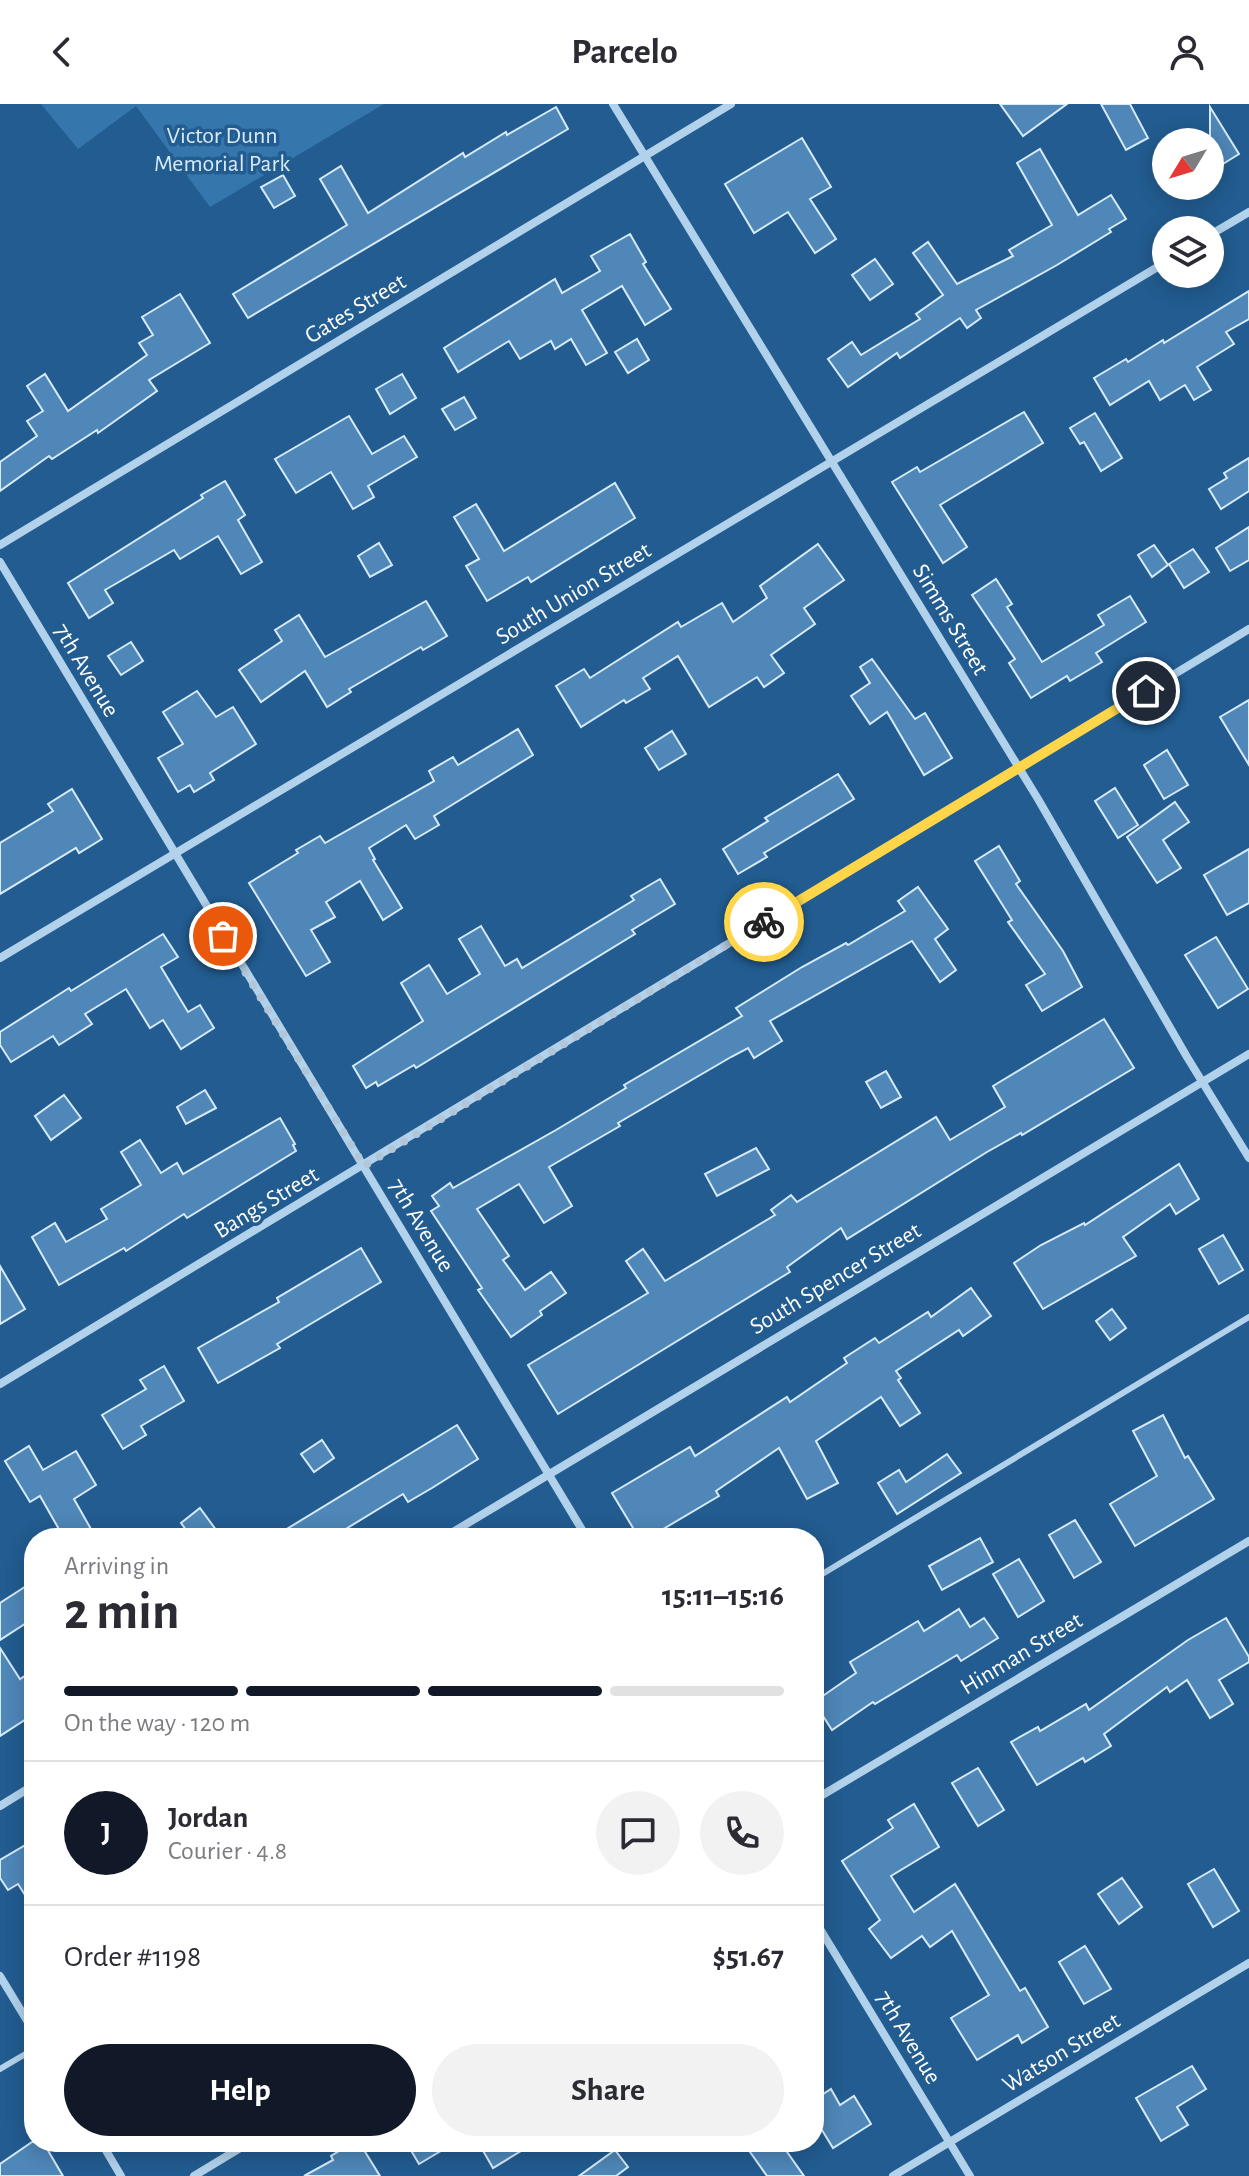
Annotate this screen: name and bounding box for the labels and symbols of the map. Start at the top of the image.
park label: Victor Dunn Memorial Park [154,124,290,176]
north arrow [1152,128,1224,200]
street label: Gates Street [301,269,410,348]
street label: South Union Street [492,538,655,649]
street label: Simms Street [908,560,993,679]
street label: 7th Avenue [49,620,123,721]
pin [1112,657,1180,725]
courier [724,882,804,962]
pin [189,902,257,970]
street label: Bangs Street [210,1162,323,1243]
street label: 7th Avenue [384,1175,458,1276]
street label: South Spencer Street [746,1218,925,1339]
street label: Hinman Street [957,1608,1087,1699]
street label: 7th Avenue [871,1987,945,2088]
street label: Watson Street [999,2008,1125,2097]

